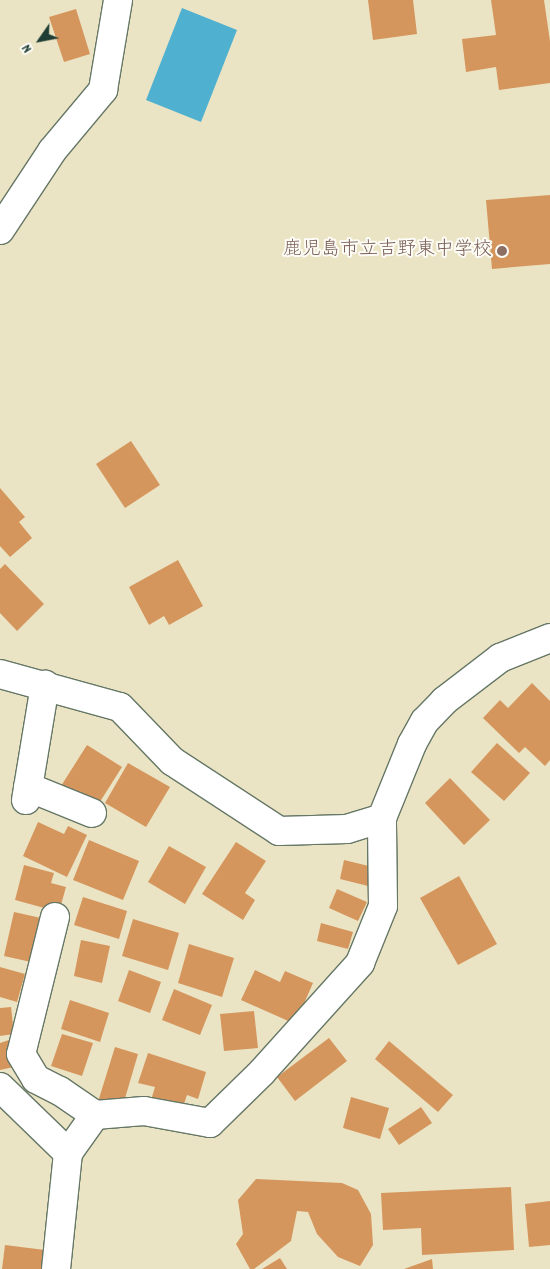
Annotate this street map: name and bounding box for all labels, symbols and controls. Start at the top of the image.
north arrow [15,15,65,65]
text: N [17,40,38,57]
place label: 鹿児島市立吉野東中学校 [283,240,492,262]
marker: 鹿児島市立吉野東中学校 [496,245,508,257]

